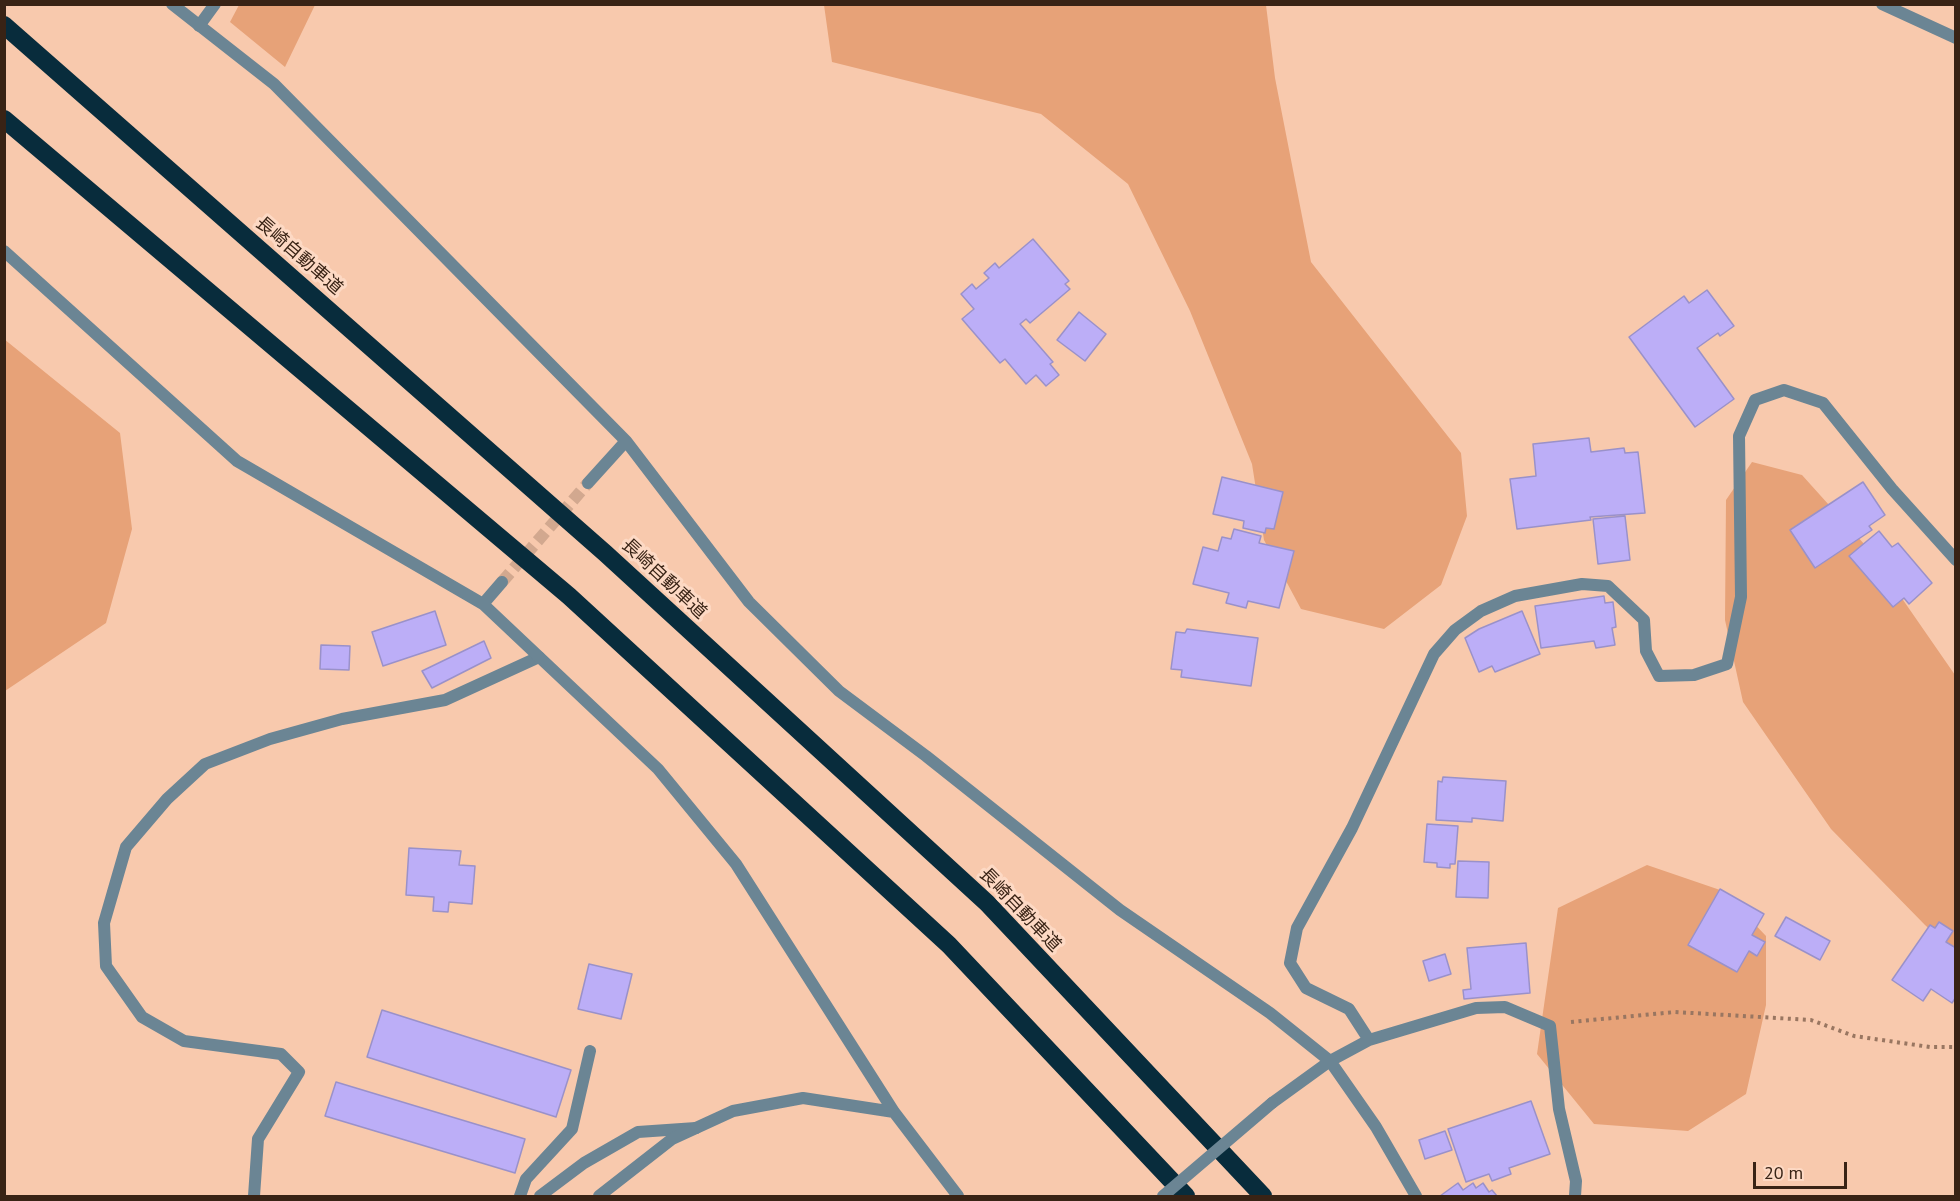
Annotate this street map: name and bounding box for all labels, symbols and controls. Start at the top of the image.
street label: 長崎自動車道 [251,212,347,300]
street label: 長崎自動車道 [617,534,711,624]
street label: 長崎自動車道 [975,864,1065,956]
scale bar [1756,1150,1850,1188]
text: 20 m [1764,1161,1803,1184]

